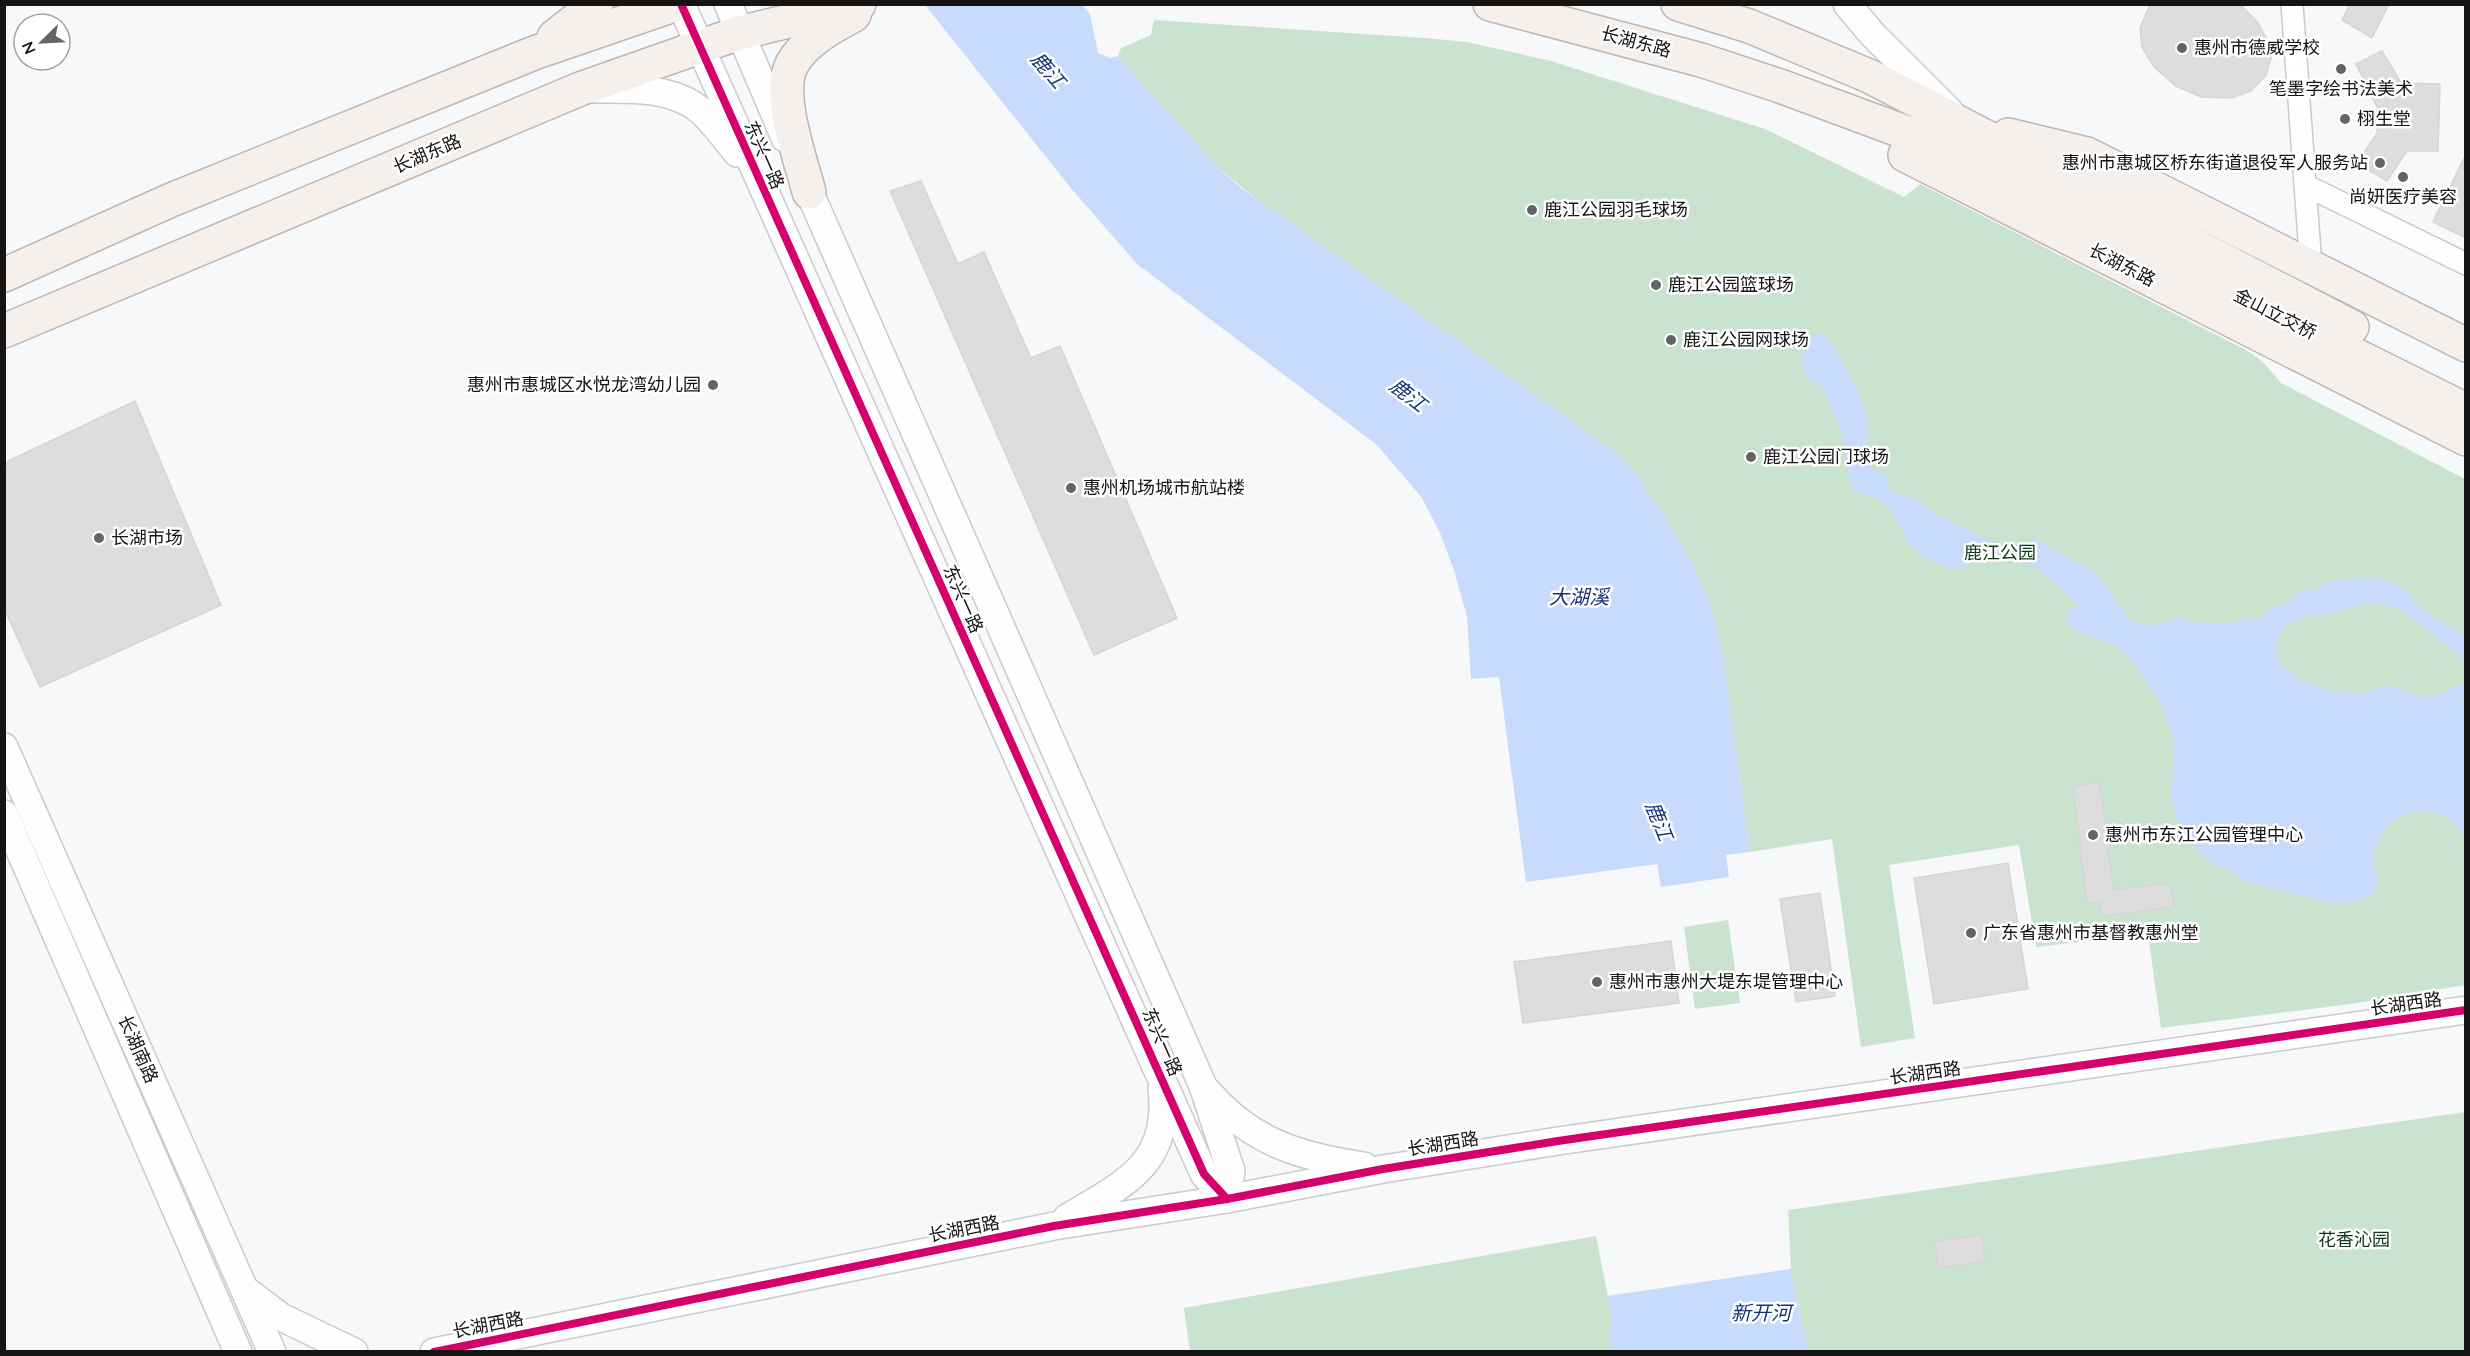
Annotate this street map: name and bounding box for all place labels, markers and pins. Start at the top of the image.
place label: 惠州市德威学校 [2194,36,2320,59]
marker: 惠州市德威学校 [2175,41,2189,55]
marker: 笔墨字绘书法美术 [2334,62,2348,76]
place label: 笔墨字绘书法美术 [2269,77,2413,100]
place label: 栩生堂 [2357,107,2411,130]
marker: 栩生堂 [2338,112,2352,126]
place label: 惠州市惠城区桥东街道退役军人服务站 [2062,151,2368,174]
marker: 惠州市惠城区桥东街道退役军人服务站 [2373,156,2387,170]
marker: 尚妍医疗美容 [2396,170,2410,184]
place label: 尚妍医疗美容 [2349,185,2457,208]
place label: 鹿江公园羽毛球场 [1544,198,1688,221]
marker: 鹿江公园羽毛球场 [1525,203,1539,217]
place label: 鹿江公园篮球场 [1668,273,1794,296]
marker: 鹿江公园篮球场 [1649,278,1663,292]
place label: 鹿江公园网球场 [1683,328,1809,351]
marker: 鹿江公园网球场 [1664,333,1678,347]
place label: 惠州市惠城区水悦龙湾幼儿园 [467,373,701,396]
marker: 惠州市惠城区水悦龙湾幼儿园 [706,378,720,392]
place label: 鹿江公园门球场 [1763,445,1889,468]
marker: 鹿江公园门球场 [1744,450,1758,464]
place label: 惠州机场城市航站楼 [1083,476,1245,499]
marker: 惠州机场城市航站楼 [1064,481,1078,495]
place label: 长湖市场 [111,526,183,549]
marker: 长湖市场 [92,531,106,545]
place label: 惠州市东江公园管理中心 [2105,823,2303,846]
marker: 惠州市东江公园管理中心 [2086,828,2100,842]
place label: 广东省惠州市基督教惠州堂 [1983,921,2199,944]
marker: 广东省惠州市基督教惠州堂 [1964,926,1978,940]
place label: 惠州市惠州大堤东堤管理中心 [1609,970,1843,993]
marker: 惠州市惠州大堤东堤管理中心 [1590,975,1604,989]

